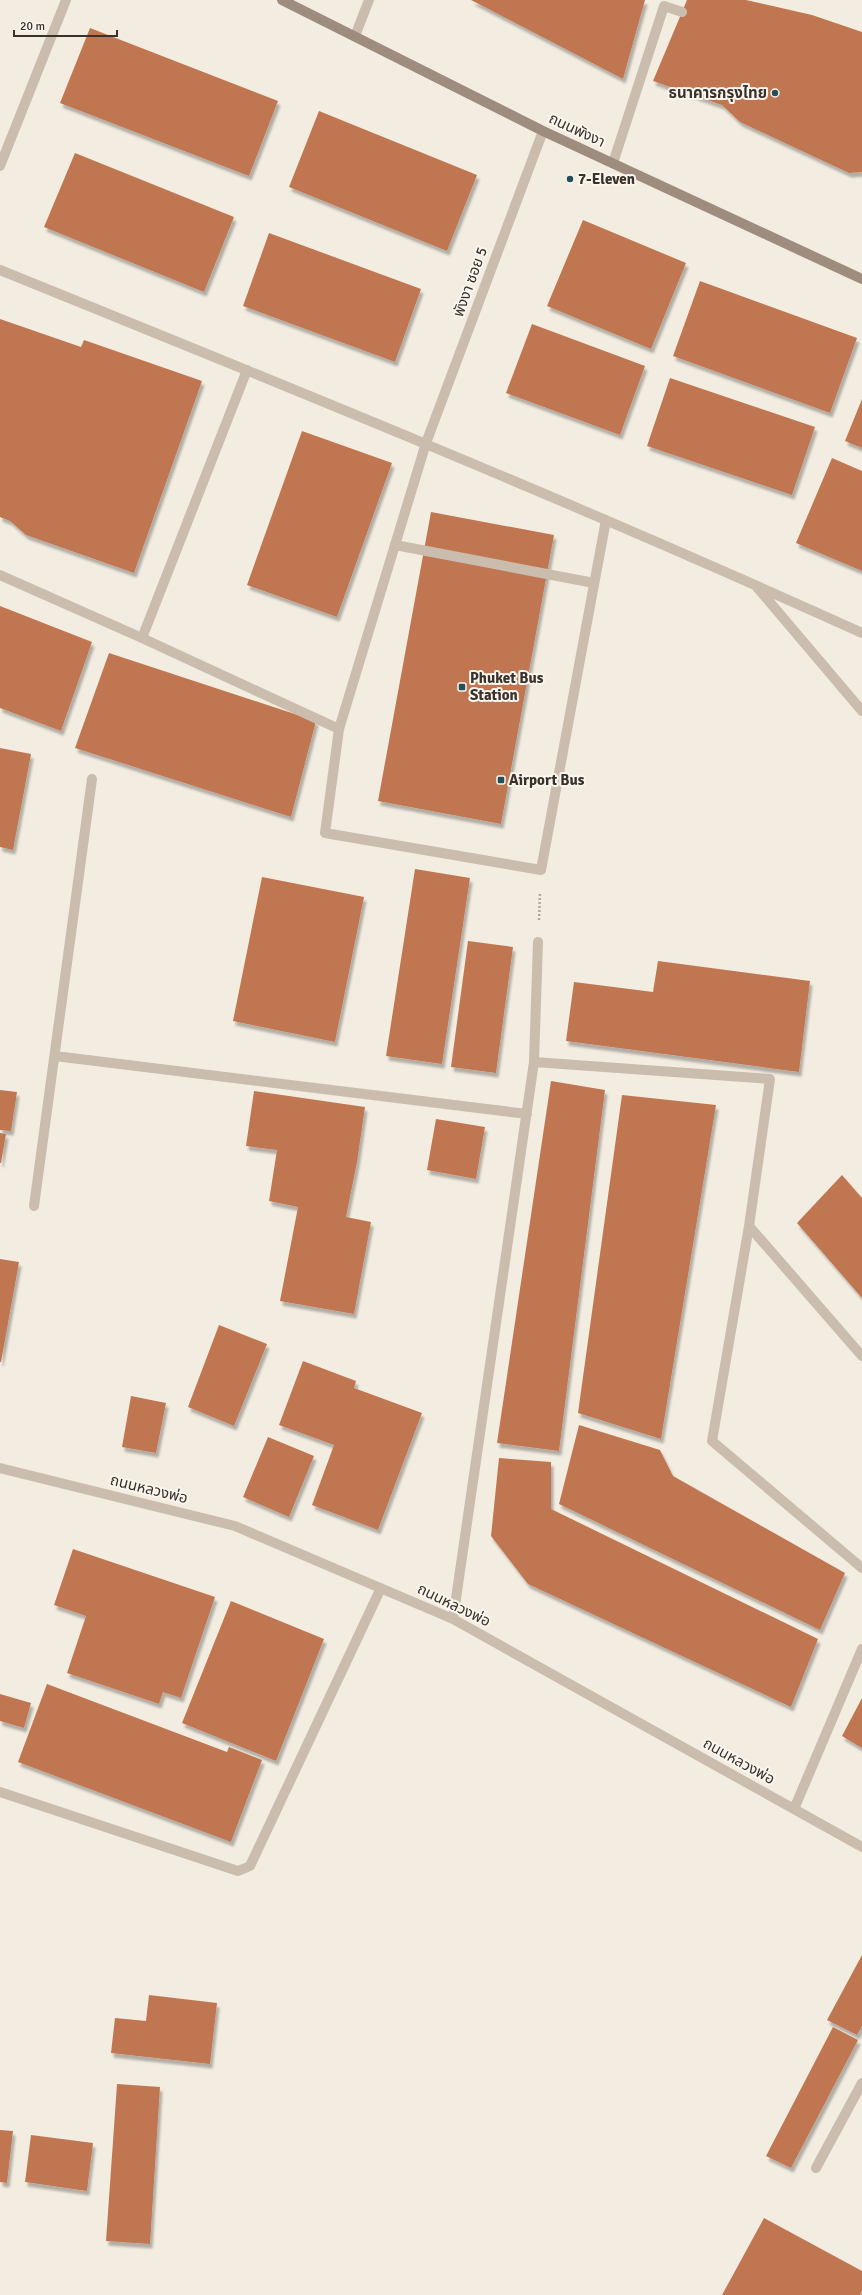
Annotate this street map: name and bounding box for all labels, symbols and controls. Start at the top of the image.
scale bar [14,12,117,38]
text: 20 m [20,19,45,34]
place label: ธนาคารกรุงไทย [669,84,767,102]
marker: ธนาคารกรุงไทย [770,88,780,98]
street label: ถนนพังงา [546,109,608,151]
place label: 7-Eleven [578,170,635,188]
marker: 7-Eleven [565,174,575,184]
street label: พังงา ซอย 5 [449,245,491,319]
place label: Phuket Bus Station [470,669,544,704]
marker: Phuket Bus Station [457,682,467,692]
place label: Airport Bus [509,771,585,789]
marker: Airport Bus [496,775,506,785]
street label: ถนนหลวงพ่อ [108,1471,190,1507]
street label: ถนนหลวงพ่อ [414,1580,494,1630]
street label: ถนนหลวงพ่อ [700,1734,778,1788]

